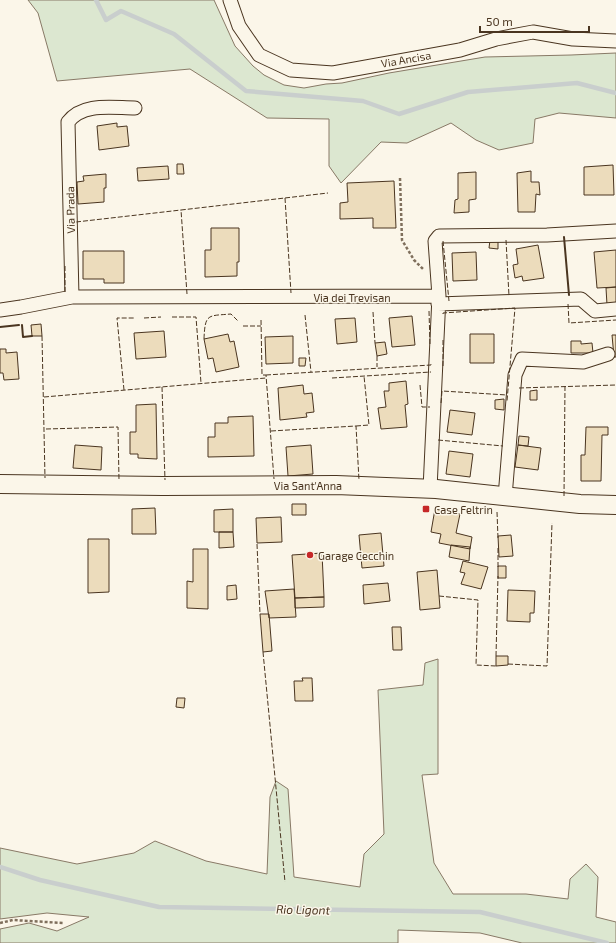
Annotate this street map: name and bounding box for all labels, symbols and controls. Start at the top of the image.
scale bar [480,8,589,34]
text: 50 m [486,14,513,28]
street label: Via Ancisa [380,48,432,70]
street label: Via Prada [63,186,77,234]
street label: Via dei Trevisan [313,291,391,304]
street label: Via Sant'Anna [274,479,342,492]
place label: Case Feltrin [434,503,493,516]
marker: Case Feltrin [421,504,431,514]
place label: Garage Cecchin [318,549,394,562]
marker: Garage Cecchin [305,550,315,560]
water label: Rio Ligont [276,902,331,916]

